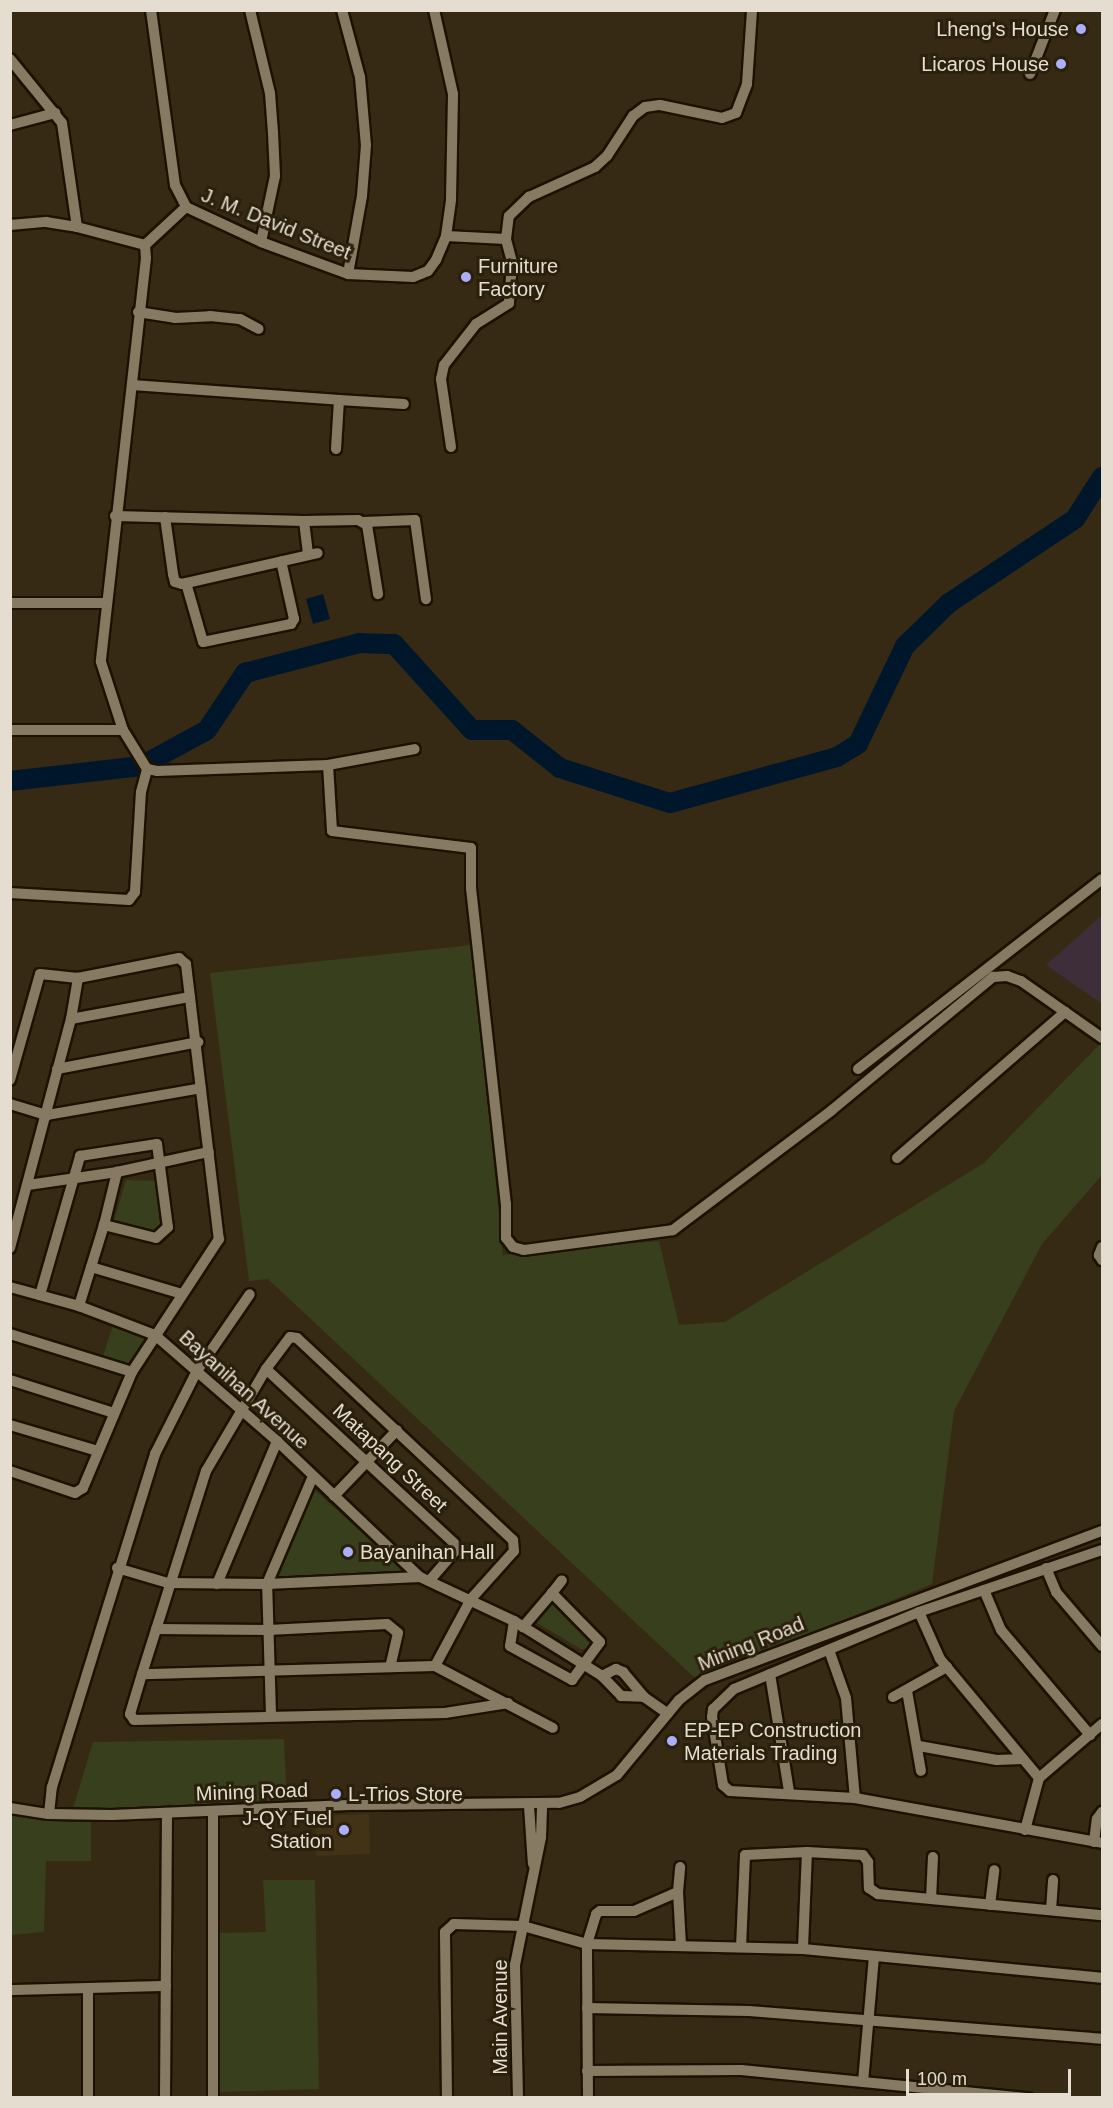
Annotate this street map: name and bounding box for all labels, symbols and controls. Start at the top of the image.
place label: Lheng's House [936,17,1069,41]
marker: Lheng's House [1074,22,1088,36]
place label: Licaros House [921,52,1049,76]
marker: Licaros House [1054,57,1068,71]
street label: J. M. David Street [198,183,354,265]
place label: Furniture Factory [478,254,558,301]
marker: Furniture Factory [459,270,473,284]
street label: Bayanihan Avenue [174,1325,314,1455]
street label: Matapang Street [328,1399,452,1517]
place label: Bayanihan Hall [360,1540,495,1564]
marker: Bayanihan Hall [341,1545,355,1559]
street label: Mining Road [694,1612,808,1676]
place label: EP-EP Construction Materials Trading [684,1718,862,1765]
marker: EP-EP Construction Materials Trading [665,1734,679,1748]
street label: Mining Road [195,1778,309,1806]
place label: L-Trios Store [348,1782,463,1806]
marker: L-Trios Store [329,1787,343,1801]
place label: J-QY Fuel Station [242,1806,332,1853]
marker: J-QY Fuel Station [337,1823,351,1837]
street label: Main Avenue [488,1959,512,2075]
scale bar [909,2057,1074,2095]
text: 100 m [917,2069,967,2089]

